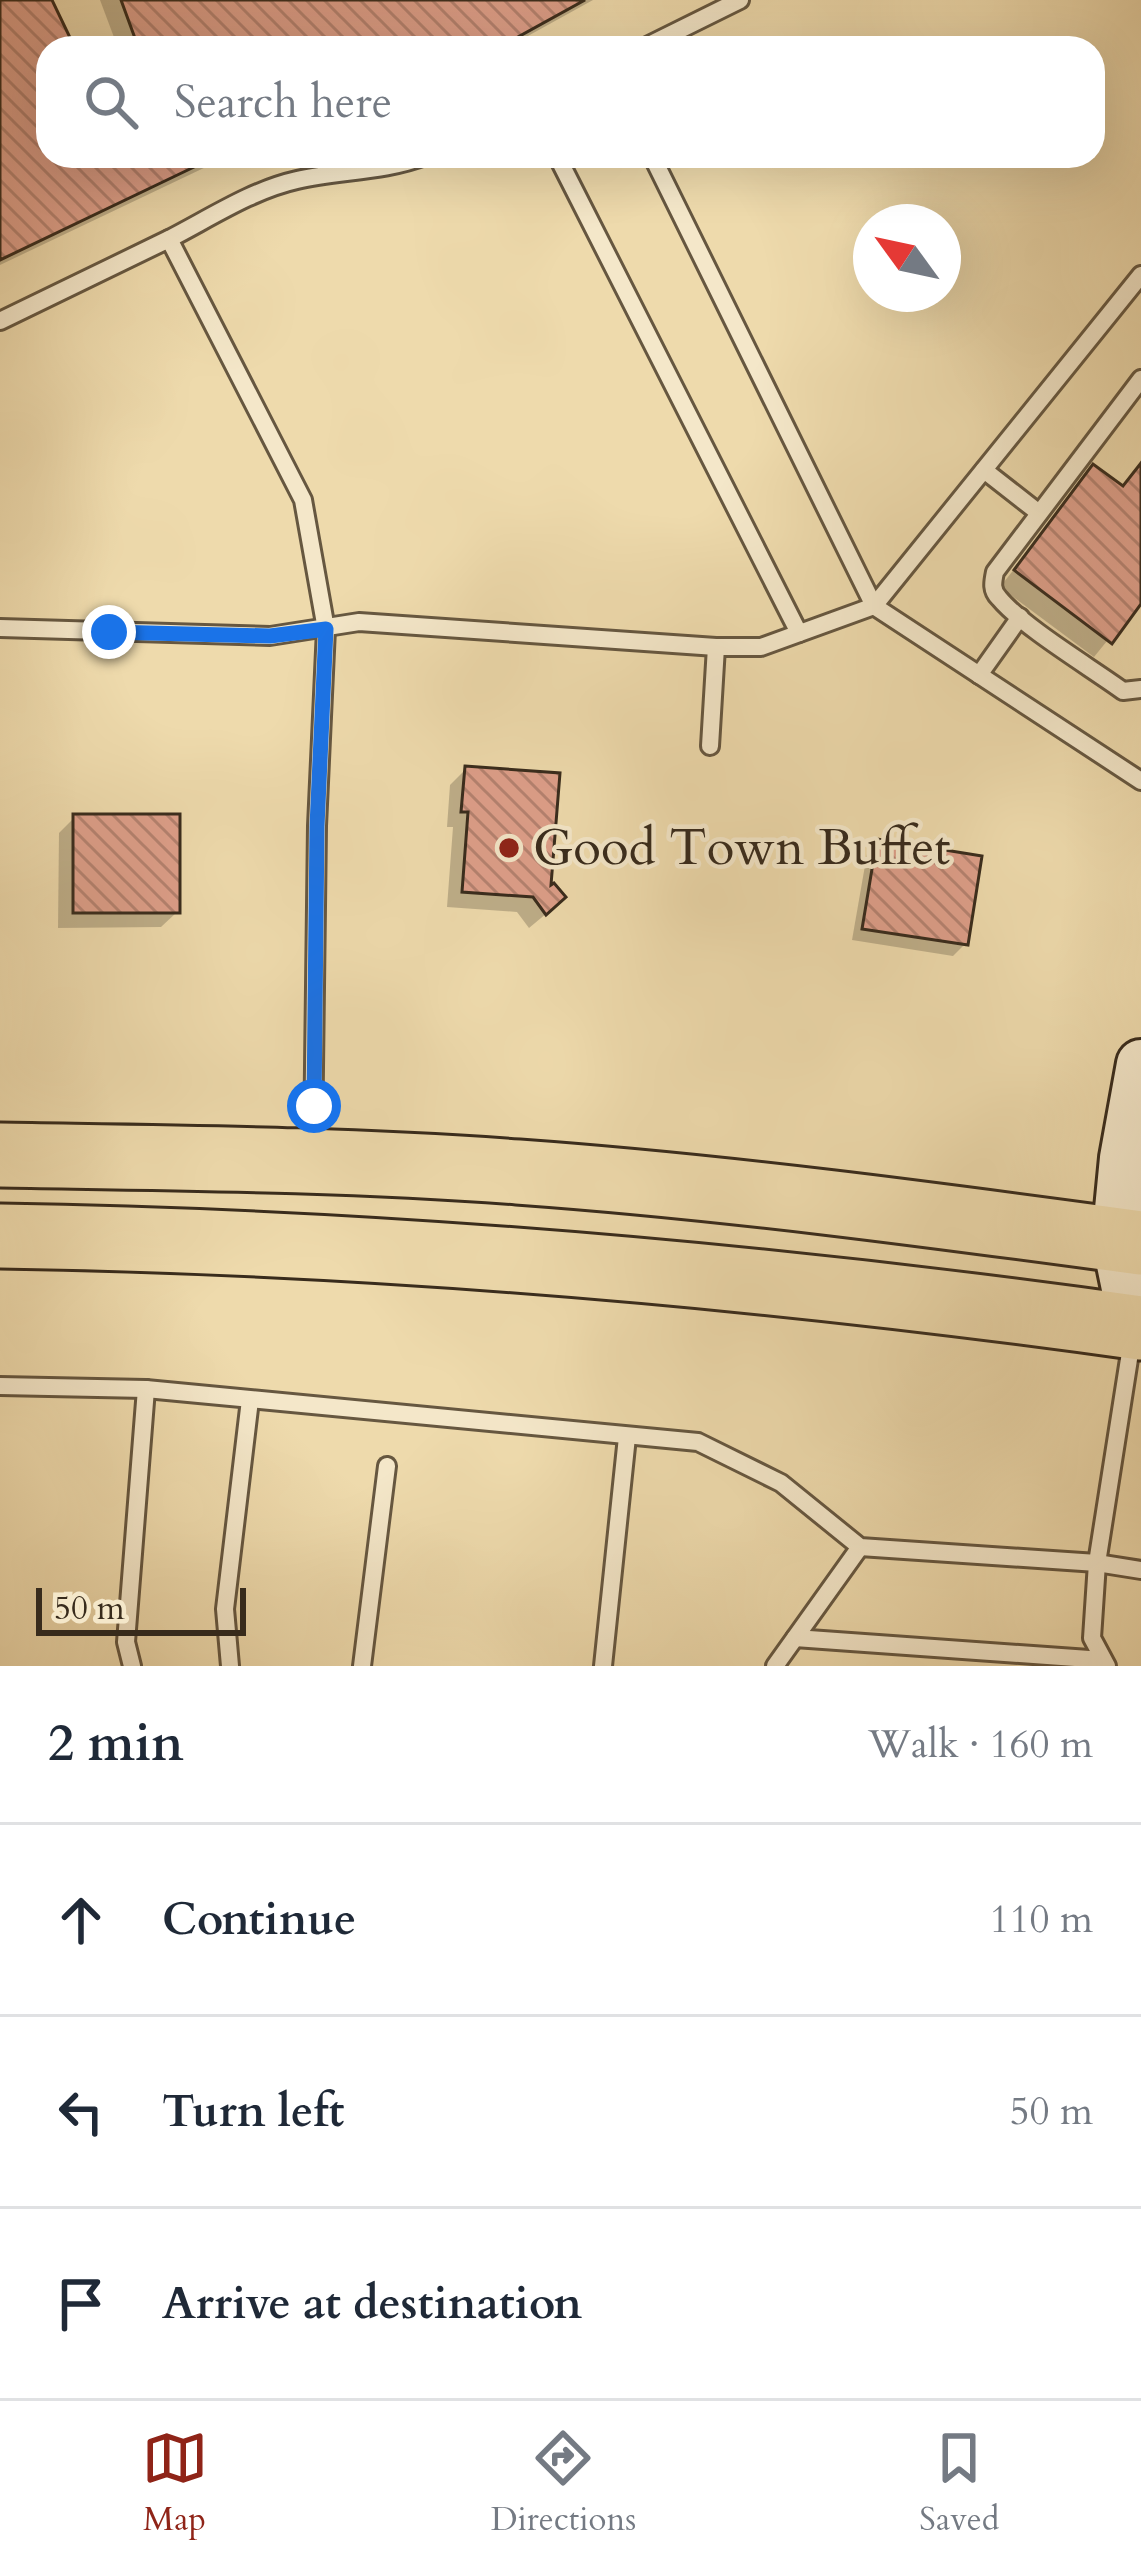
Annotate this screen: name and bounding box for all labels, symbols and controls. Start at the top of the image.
search box [36,36,1105,168]
icon: search [78,69,144,135]
text: Search here [174,72,392,133]
north arrow [853,204,961,312]
route end [82,605,136,659]
place label: Good Town Buffet [533,813,950,883]
marker: Good Town Buffet [496,835,522,861]
route start [287,1079,341,1133]
scale bar [36,1582,246,1635]
text: 50 m [54,1586,125,1631]
text: 2 min [48,1709,184,1779]
text: Walk · 160 m [868,1718,1093,1771]
icon: ahead [48,1887,114,1953]
text: Continue [162,1889,356,1950]
text: 110 m [990,1893,1093,1946]
icon: left [48,2079,114,2145]
text: Turn left [162,2081,344,2142]
text: 50 m [1010,2085,1093,2138]
icon: arrive [48,2271,114,2337]
text: Arrive at destination [162,2273,582,2334]
tab: Map [142,2425,208,2542]
tab: Directions [491,2425,636,2542]
tab: Saved [919,2425,999,2542]

